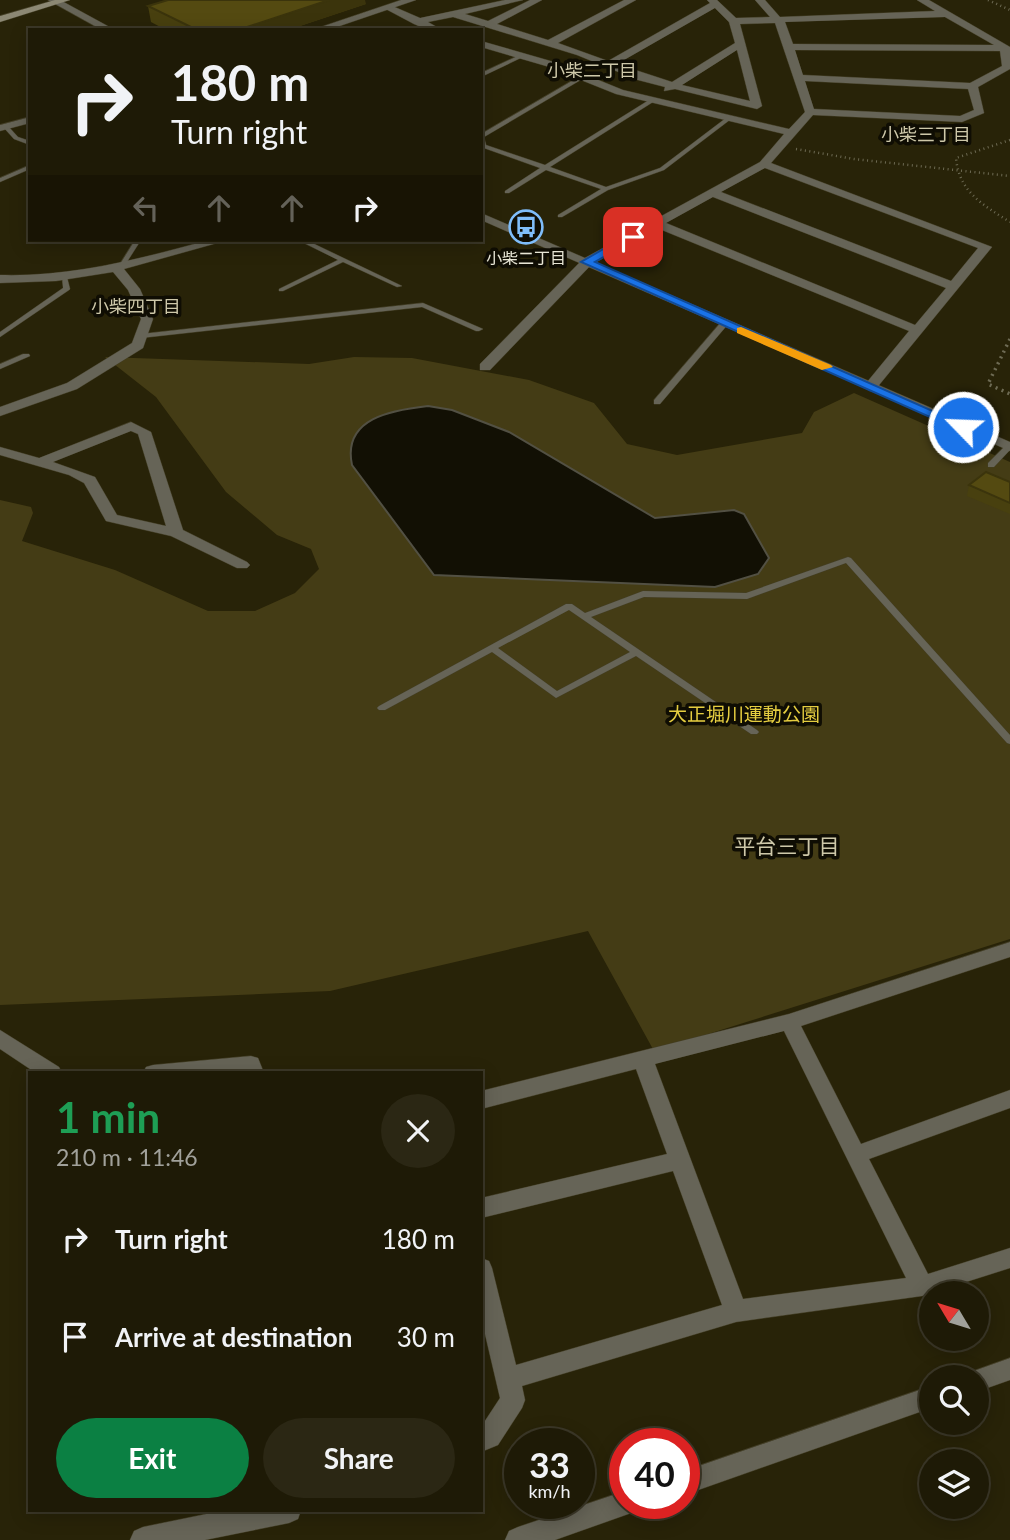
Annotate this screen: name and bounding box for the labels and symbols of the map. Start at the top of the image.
district label: 小柴二丁目 [547,59,637,81]
district label: 小柴三丁目 [881,123,971,145]
pin [603,207,663,267]
bus stop icon: 小柴二丁目 [507,208,545,246]
place label: 小柴二丁目 [486,248,566,267]
district label: 小柴四丁目 [91,295,181,317]
position arrow [926,390,1000,464]
park label: 大正堀川運動公園 [668,702,820,725]
district label: 平台三丁目 [735,833,840,858]
north arrow [919,1281,989,1351]
speed limit sign: 40 [609,1428,700,1519]

